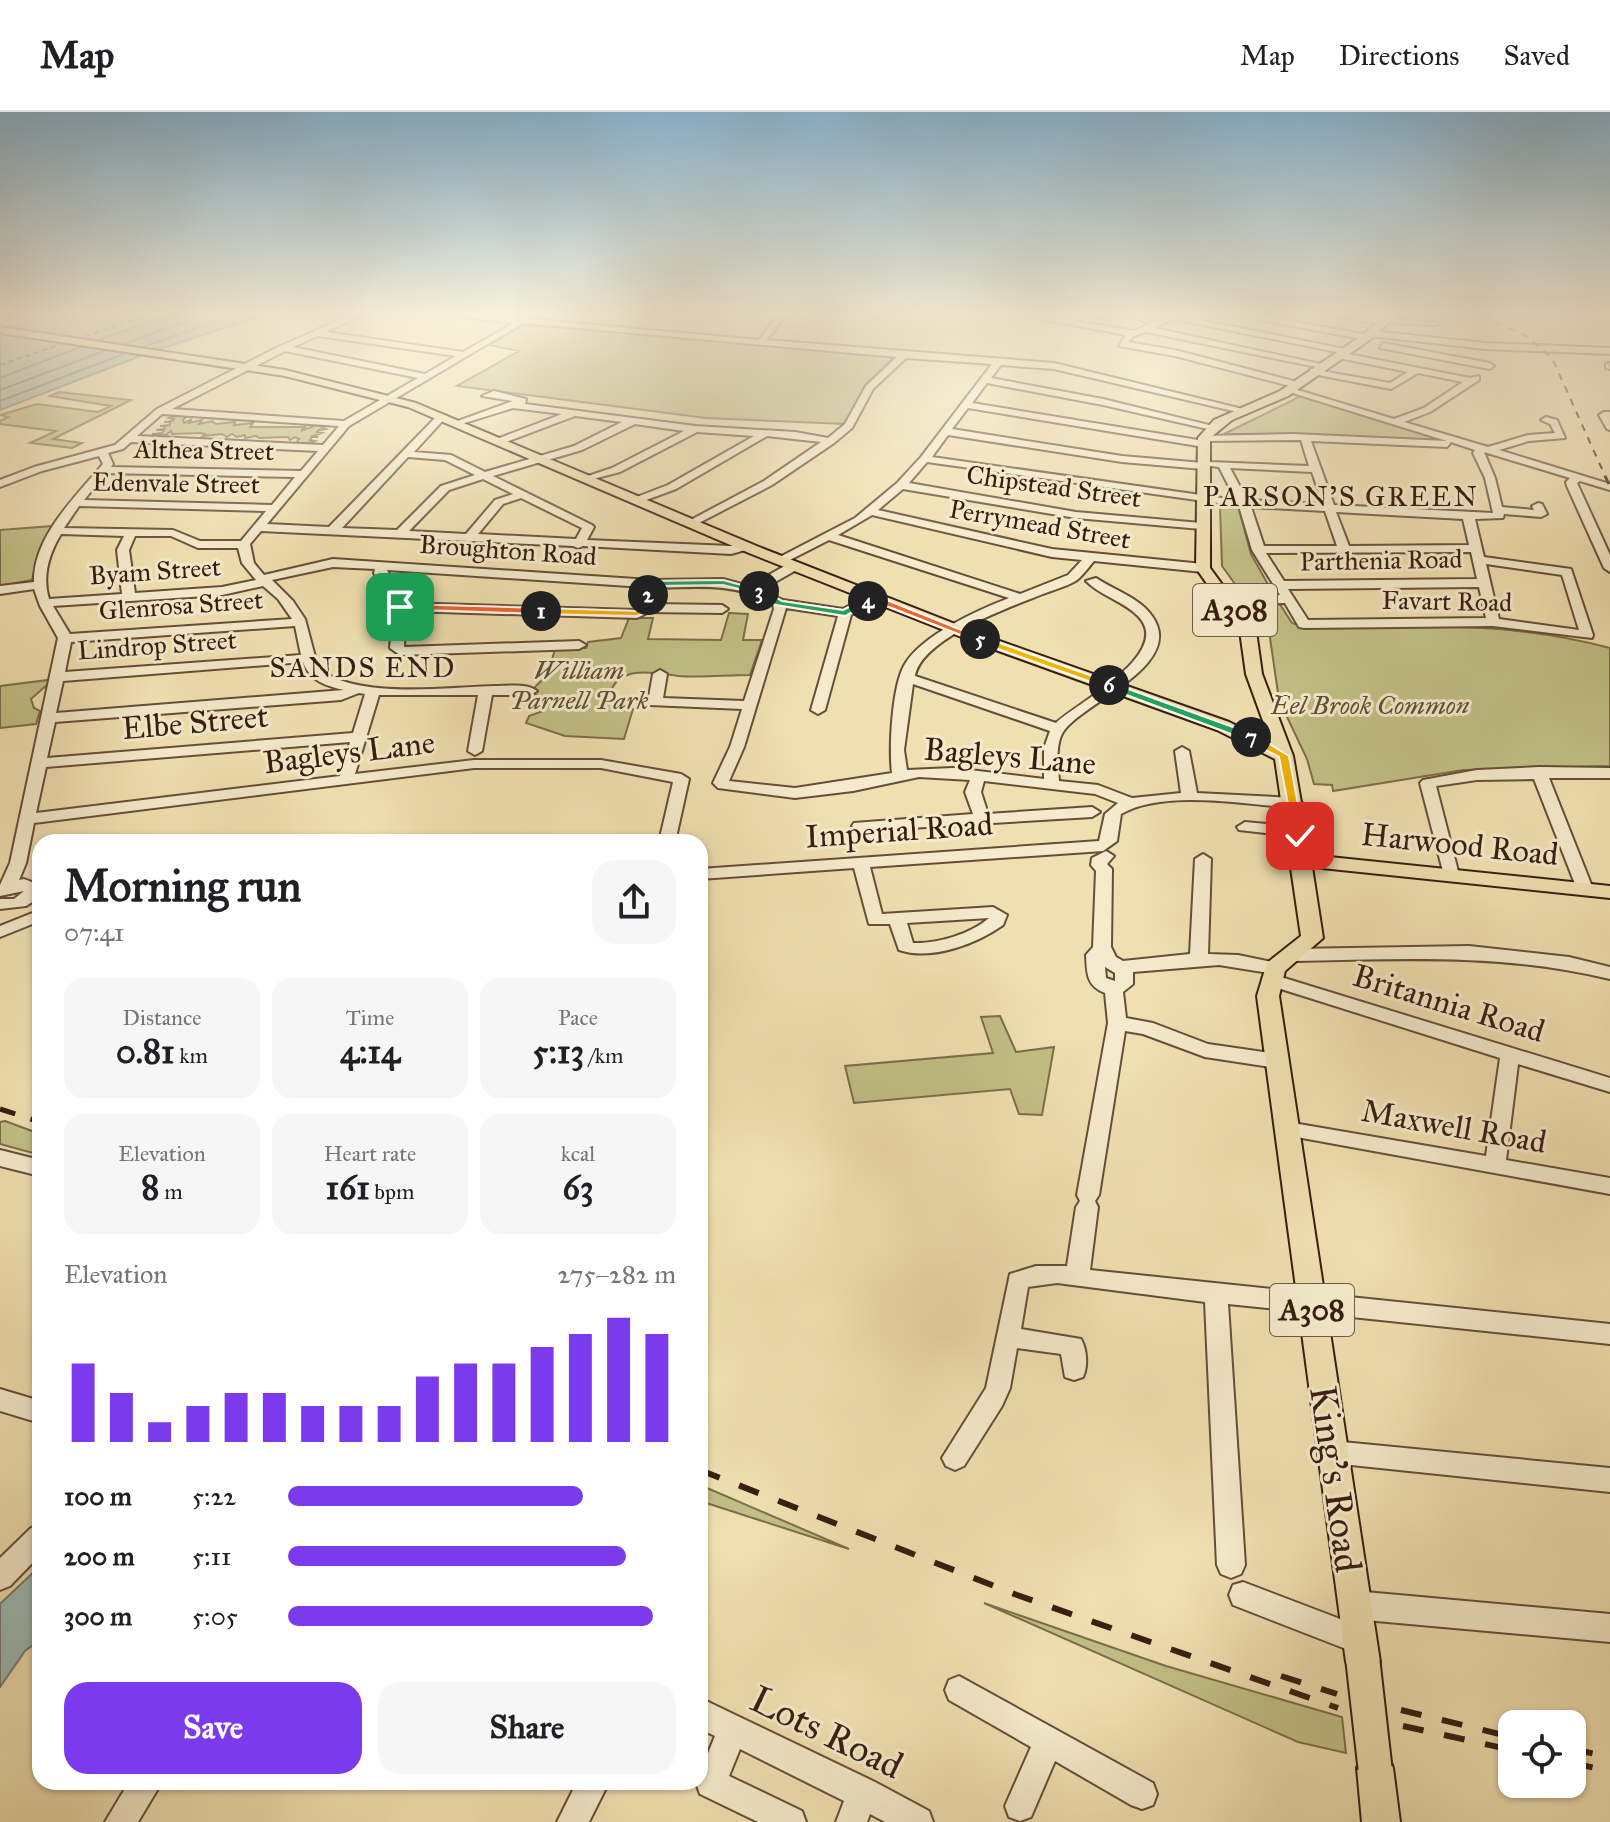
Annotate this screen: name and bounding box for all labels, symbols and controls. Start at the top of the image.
text: Map [40,32,114,78]
text: Map [1240,38,1295,73]
text: Directions [1339,38,1460,73]
text: Saved [1504,38,1570,73]
street label: Althea Street [133,433,274,467]
street label: Chipstead Street [965,458,1143,514]
street label: Edenvale Street [92,466,260,500]
district label: PARSON'S GREEN [1203,479,1479,514]
street label: Perrymead Street [947,492,1133,556]
street label: Broughton Road [418,528,598,572]
street label: Parthenia Road [1299,543,1463,577]
street label: Byam Street [88,550,222,592]
pin: 3 [739,571,779,611]
pin [366,573,434,641]
pin: 2 [628,575,668,615]
text: 3 [755,577,763,604]
text: 2 [643,581,653,608]
pin: 4 [848,581,888,621]
street label: Glenrosa Street [98,583,264,627]
road number: A308 [1193,584,1277,636]
street label: Favart Road [1381,584,1513,618]
icon: arrive [378,585,422,629]
text: 4 [862,587,874,614]
pin: 1 [521,591,561,631]
text: 1 [537,597,545,624]
pin: 5 [960,619,1000,659]
street label: Lindrop Street [76,623,238,667]
text: 5 [975,625,985,652]
district label: SANDS END [270,650,456,685]
park label: William Parnell Park [509,654,649,716]
pin: 6 [1089,665,1129,705]
text: 6 [1103,671,1115,698]
park label: Eel Brook Common [1270,689,1470,721]
street label: Elbe Street [120,697,270,748]
pin: 7 [1231,717,1271,757]
street label: Bagleys Lane [261,723,437,782]
text: 7 [1245,723,1257,750]
street label: Bagleys Lane [922,730,1098,783]
pin [1266,802,1334,870]
street label: Imperial Road [804,804,994,857]
icon: check [1278,814,1322,858]
street label: Harwood Road [1359,815,1560,874]
text: Morning run [64,859,301,913]
button: share [592,860,676,944]
text: 07:41 [64,916,124,948]
street label: Britannia Road [1348,956,1549,1051]
text: Distance [123,1004,201,1031]
text: Time [346,1004,394,1031]
text: Pace [558,1004,598,1031]
text: 0.81 [116,1031,174,1072]
text: 4:14 [340,1031,400,1072]
text: 5:13 [533,1031,584,1072]
text: km [174,1042,208,1069]
text: /km [584,1042,623,1069]
street label: Maxwell Road [1358,1091,1549,1162]
text: Elevation [118,1140,206,1167]
text: Heart rate [324,1140,416,1167]
text: kcal [561,1140,595,1167]
text: 8 [141,1167,159,1208]
text: 161 [326,1167,370,1208]
text: 63 [562,1167,594,1208]
text: m [159,1178,183,1205]
text: bpm [370,1178,414,1205]
text: Elevation [64,1258,167,1290]
text: 275–282 m [557,1258,676,1290]
road number: A308 [1270,1284,1354,1336]
street label: King's Road [1300,1383,1372,1575]
text: 100 m [64,1480,132,1512]
text: 5:22 [192,1480,236,1512]
text: 200 m [64,1540,135,1572]
text: 5:11 [192,1540,231,1572]
text: 300 m [64,1600,132,1632]
text: 5:05 [192,1600,238,1632]
street label: Lots Road [743,1675,911,1789]
button: Save [64,1682,362,1774]
button: Share [378,1682,676,1774]
map controls [1498,1710,1586,1798]
button: locate [1498,1710,1586,1798]

